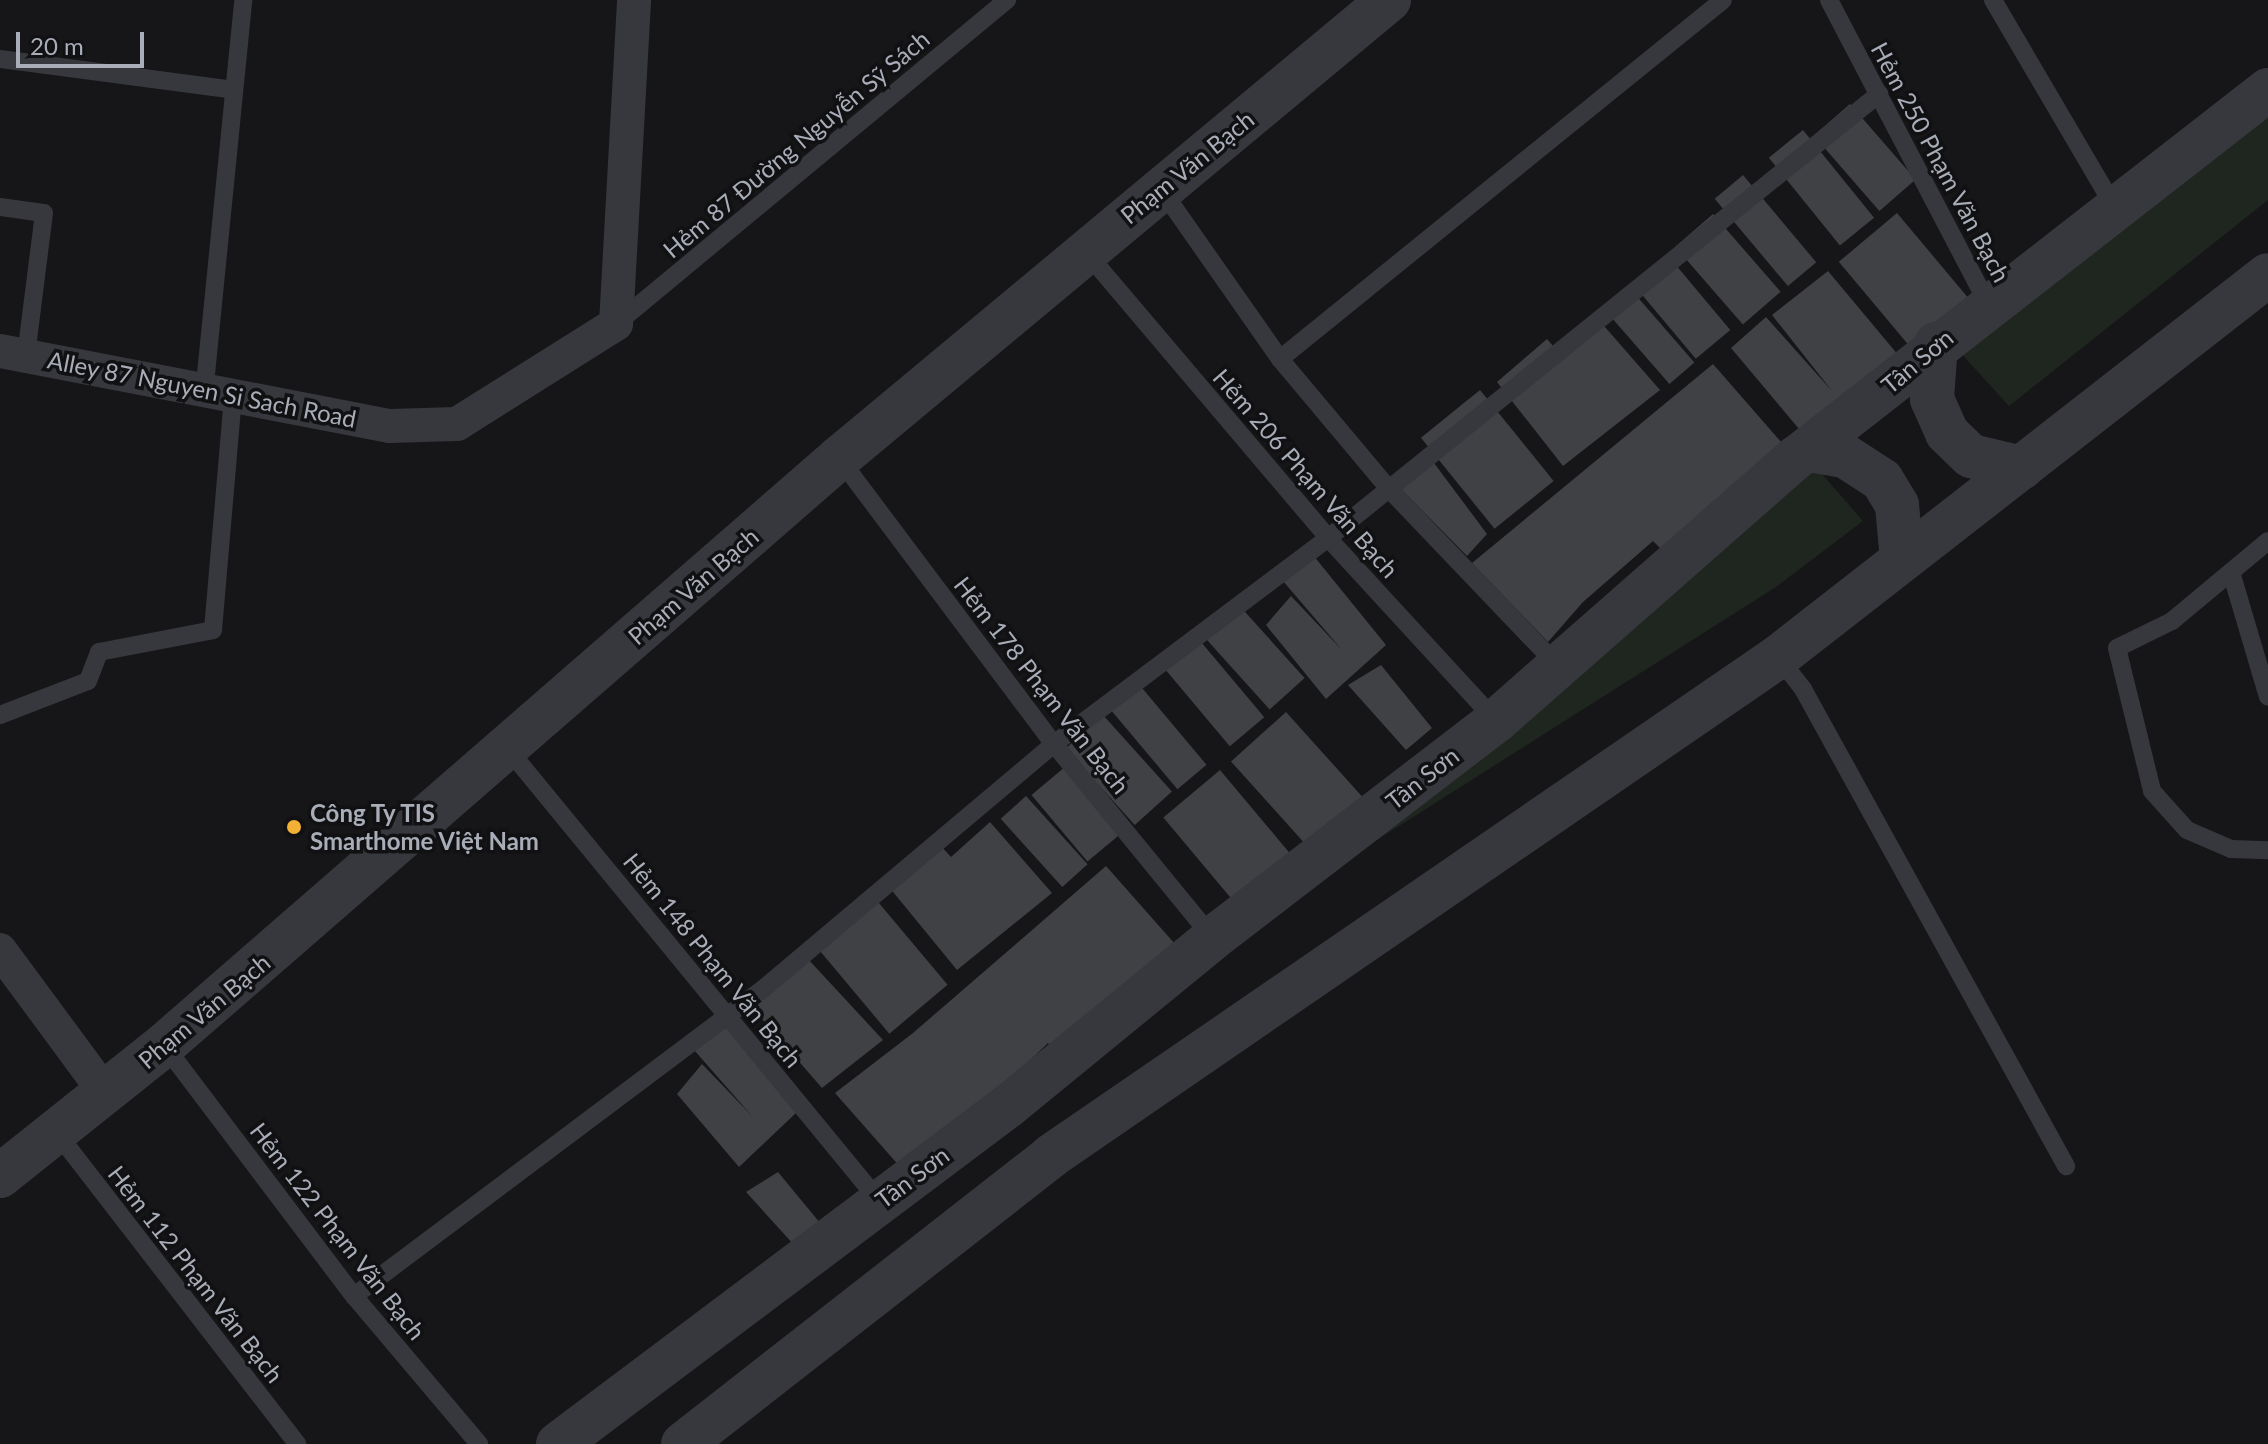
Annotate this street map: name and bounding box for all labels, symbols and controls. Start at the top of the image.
scale bar [20,16,148,66]
street label: Hẻm 87 Đường Nguyễn Sỹ Sách [657,24,935,264]
text: 20 m [30,31,84,60]
street label: Hẻm 250 Phạm Văn Bạch [1865,37,2017,287]
street label: Phạm Văn Bạch [1114,104,1260,230]
street label: Tân Sơn [1875,323,1959,399]
street label: Alley 87 Nguyen Si Sach Road [45,345,359,433]
street label: Hẻm 206 Phạm Văn Bạch [1207,362,1405,584]
street label: Phạm Văn Bạch [622,521,764,651]
street label: Hẻm 178 Phạm Văn Bạch [948,570,1136,800]
street label: Tân Sơn [1380,741,1464,815]
place label: Công Ty TIS Smarthome Việt Nam [310,799,540,855]
marker: Công Ty TIS Smarthome Việt Nam [285,818,303,836]
street label: Hẻm 148 Phạm Văn Bạch [617,847,809,1073]
street label: Phạm Văn Bạch [132,947,276,1075]
street label: Hẻm 122 Phạm Văn Bạch [244,1116,432,1346]
street label: Tân Sơn [870,1140,954,1214]
street label: Hẻm 112 Phạm Văn Bạch [102,1159,290,1389]

